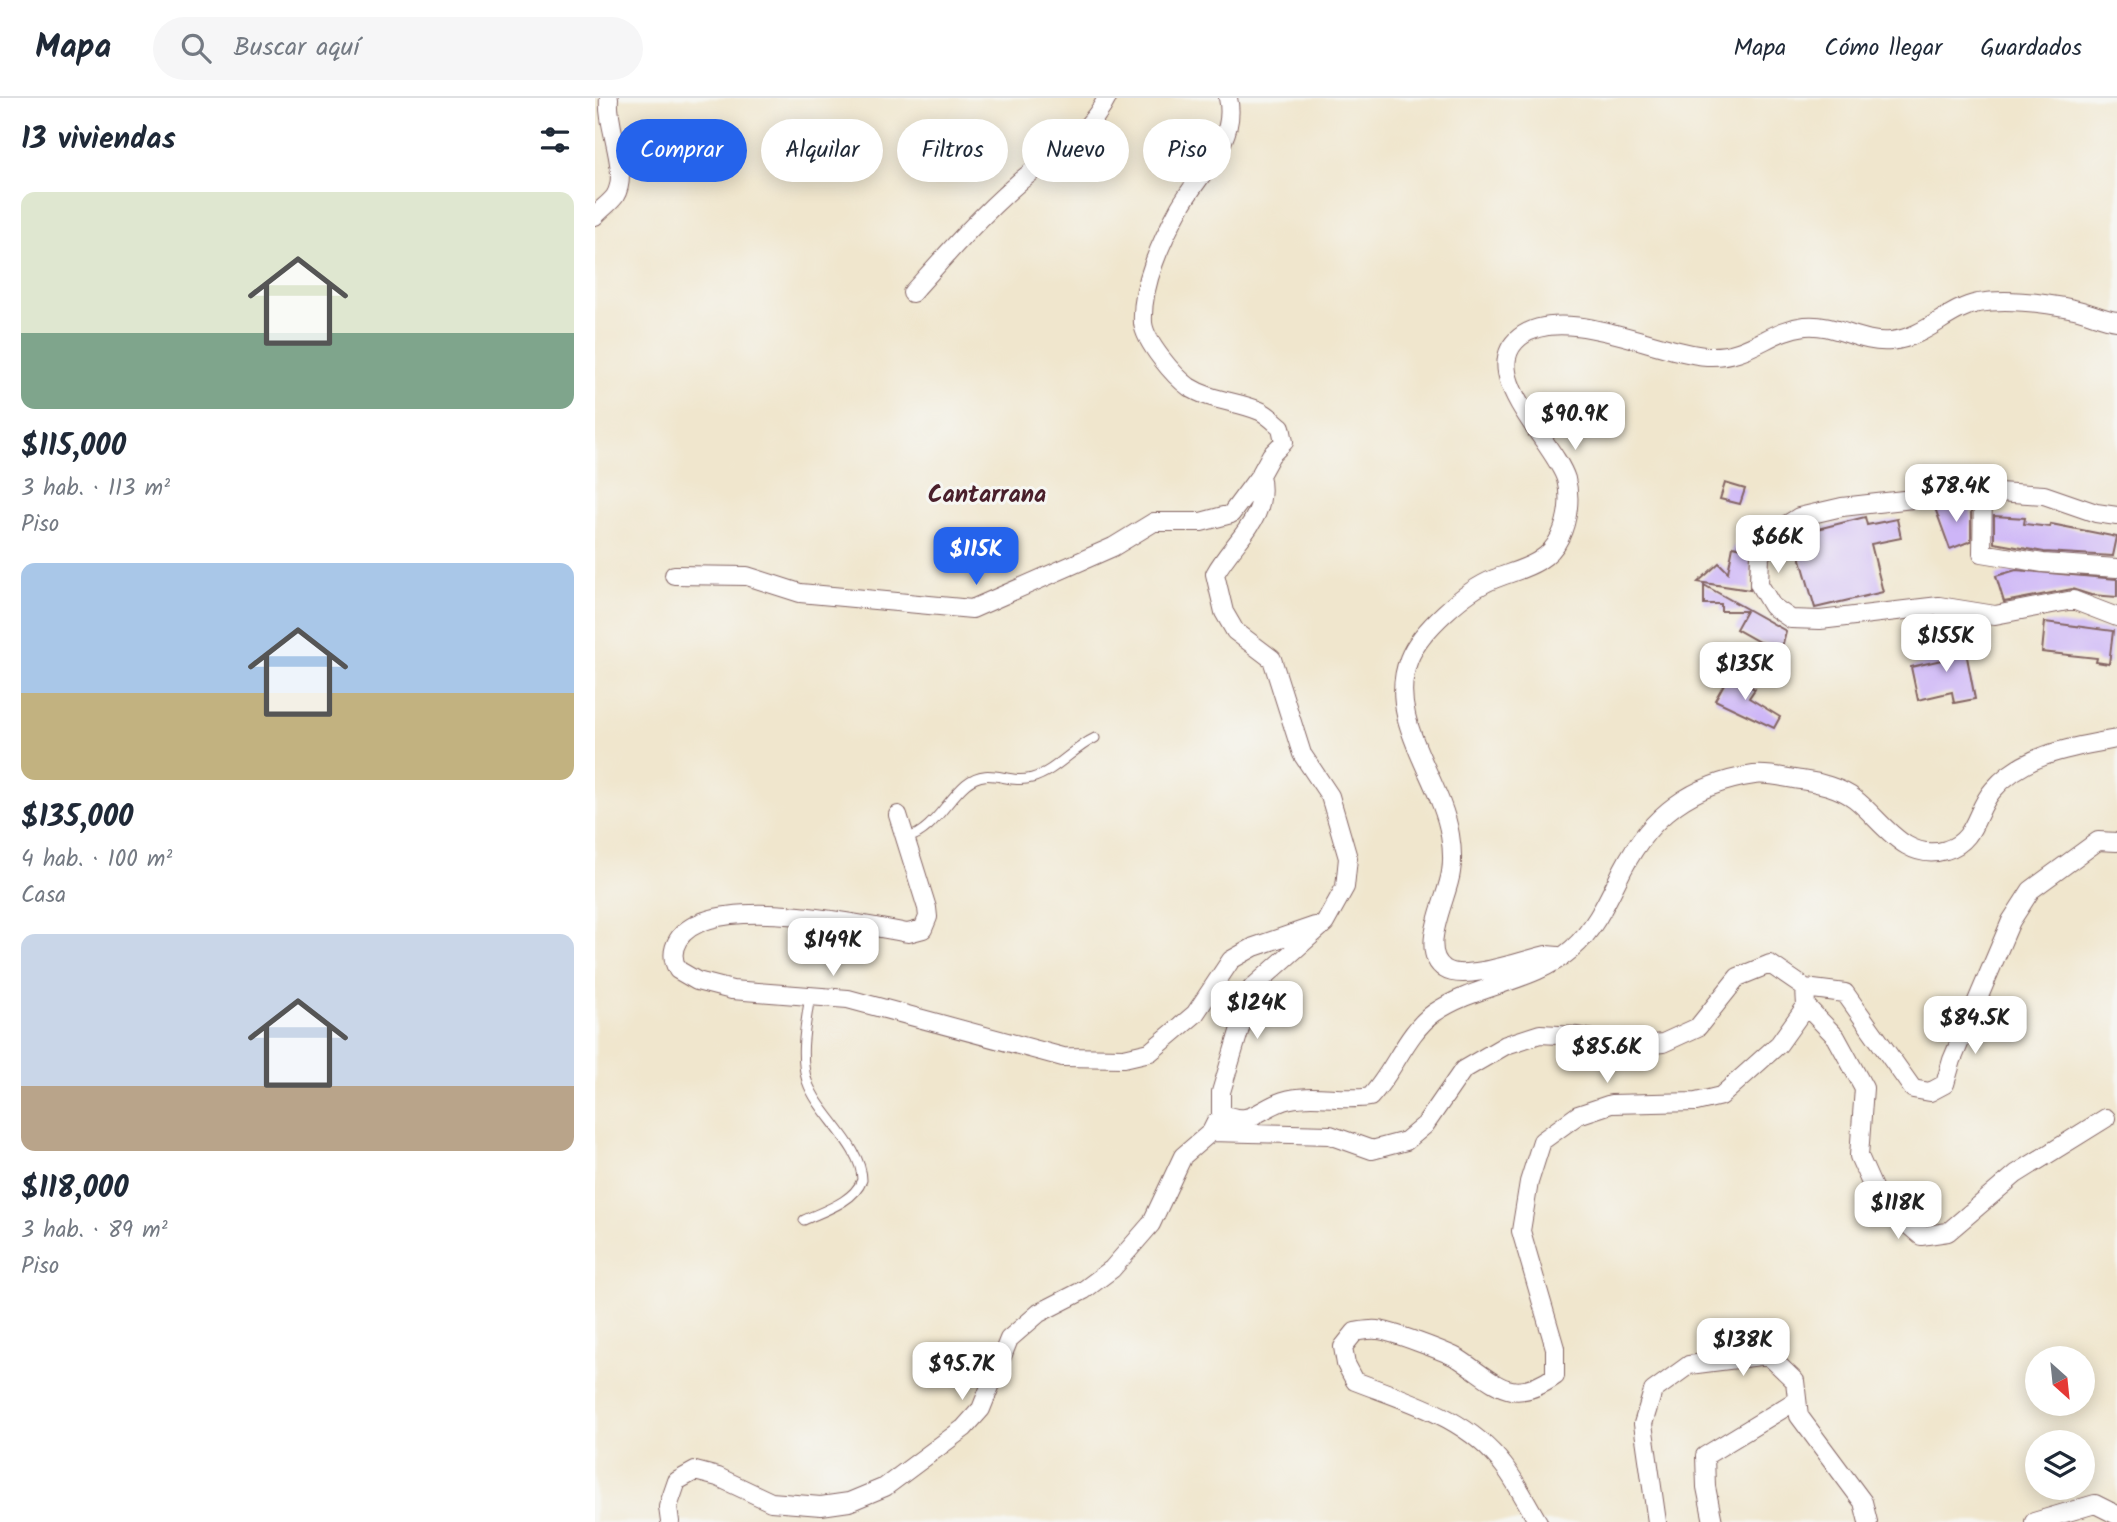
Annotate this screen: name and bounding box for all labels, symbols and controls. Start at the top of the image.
search box [153,17,643,80]
text: Mapa [35,22,111,75]
text: Buscar aquí [233,27,360,69]
icon: search [177,29,215,67]
text: Mapa [1733,29,1786,68]
text: Cómo llegar [1824,29,1942,68]
text: Guardados [1980,29,2082,68]
text: 13 viviendas [21,116,176,164]
chip: Comprar [616,119,747,182]
chip: Alquilar [761,119,883,182]
chip: Filtros [897,119,1008,182]
chip: Nuevo [1022,119,1129,182]
chip: Piso [1143,119,1231,182]
icon: filters [536,121,574,159]
icon: home [235,238,361,364]
pin: $90.9K [1518,392,1632,452]
text: $90.9K [1541,397,1609,433]
text: $115,000 [21,423,126,471]
pin: $78.4K [1899,464,2013,524]
text: $78.4K [1921,469,1991,505]
text: 3 hab. · 113 m² [21,471,170,507]
district label: Cantarrana [928,476,1046,515]
text: Piso [21,507,59,543]
pin: $66K [1737,516,1819,575]
text: $66K [1752,520,1804,556]
pin: $115K [927,528,1025,587]
text: $115K [950,532,1003,568]
icon: home [235,609,361,735]
pin: $155K [1897,614,1995,674]
text: $155K [1917,619,1975,655]
pin: $135K [1696,642,1794,702]
text: $135K [1716,647,1774,683]
text: $135,000 [21,794,133,842]
text: 4 hab. · 100 m² [21,842,172,878]
text: Casa [21,878,66,914]
pin: $149K [784,918,882,978]
text: $149K [804,923,862,959]
icon: home [235,980,361,1106]
pin: $124K [1208,982,1306,1041]
text: $124K [1227,986,1287,1022]
pin: $84.5K [1918,996,2032,1056]
text: $84.5K [1940,1001,2010,1037]
pin: $85.6K [1550,1026,1664,1085]
text: $85.6K [1572,1030,1642,1066]
text: $118,000 [21,1165,129,1213]
pin: $118K [1849,1182,1947,1241]
text: $118K [1871,1186,1925,1222]
text: 3 hab. · 89 m² [21,1213,168,1249]
text: Piso [21,1249,59,1285]
pin: $138K [1694,1318,1792,1378]
text: $138K [1713,1323,1773,1359]
pin: $95.7K [905,1342,1019,1402]
north arrow [2025,1346,2095,1416]
map controls [2025,1346,2095,1500]
text: $95.7K [928,1347,996,1383]
button: layers [2025,1430,2095,1500]

